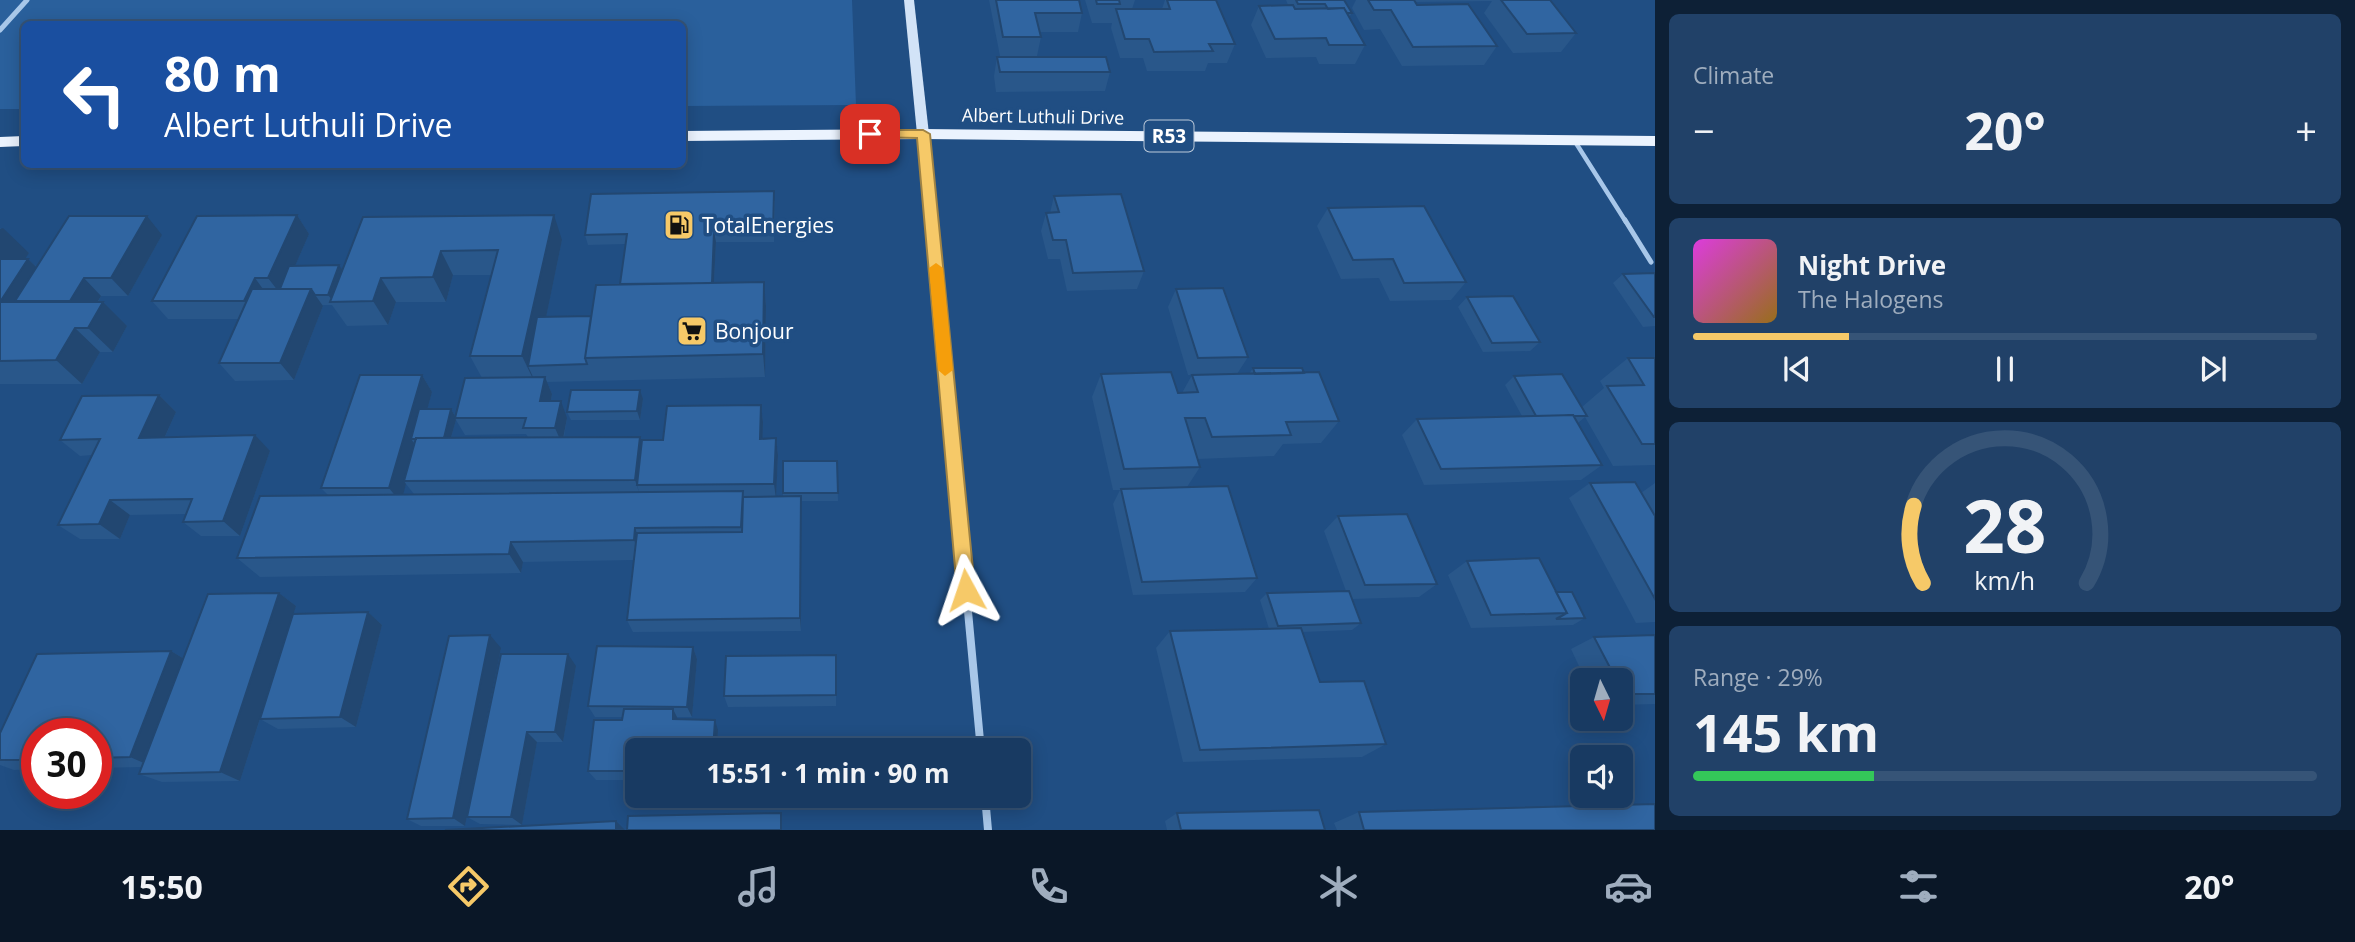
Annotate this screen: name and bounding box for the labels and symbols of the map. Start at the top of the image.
street label: Albert Luthuli Drive [962,103,1124,129]
pin [840,104,900,164]
road number: R53 [1144,120,1194,152]
fuel station icon: TotalEnergies [662,208,696,242]
place label: TotalEnergies [702,211,834,239]
supermarket icon: Bonjour [675,314,709,348]
place label: Bonjour [715,317,794,345]
position arrow [929,553,1003,627]
north arrow [1570,668,1633,732]
speed limit sign: 30 [21,718,112,809]

